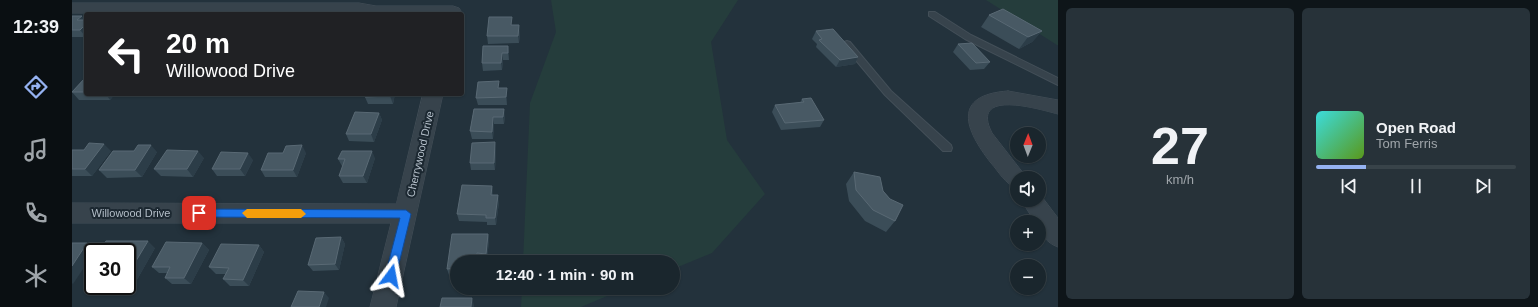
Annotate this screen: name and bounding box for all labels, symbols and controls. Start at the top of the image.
text: 12:39 [13,17,59,37]
icon: left [100,28,152,80]
text: 20 m [166,28,230,59]
text: Willowood Drive [166,61,295,81]
icon: directions [22,73,50,101]
street label: Cherrywood Drive [404,110,436,198]
text: 27 [1151,117,1209,175]
text: Open Road [1376,119,1456,136]
north arrow [1010,127,1046,163]
map controls [1010,127,1046,295]
icon: music [22,136,50,164]
text: Tom Ferris [1376,136,1437,151]
button: sound [1010,171,1046,207]
text: km/h [1166,172,1194,187]
icon: previous [1338,175,1360,197]
icon: pause [1405,175,1427,197]
icon: next [1472,175,1494,197]
pin [182,196,216,230]
icon: phone [22,199,50,227]
icon: arrive [188,202,210,224]
street label: Willowood Drive [92,207,170,219]
button: + [1010,215,1046,251]
speed limit sign: 30 [84,243,136,295]
position arrow [370,255,412,297]
button: − [1010,259,1046,295]
icon: climate [22,262,50,290]
text: 12:40 · 1 min · 90 m [496,266,634,283]

